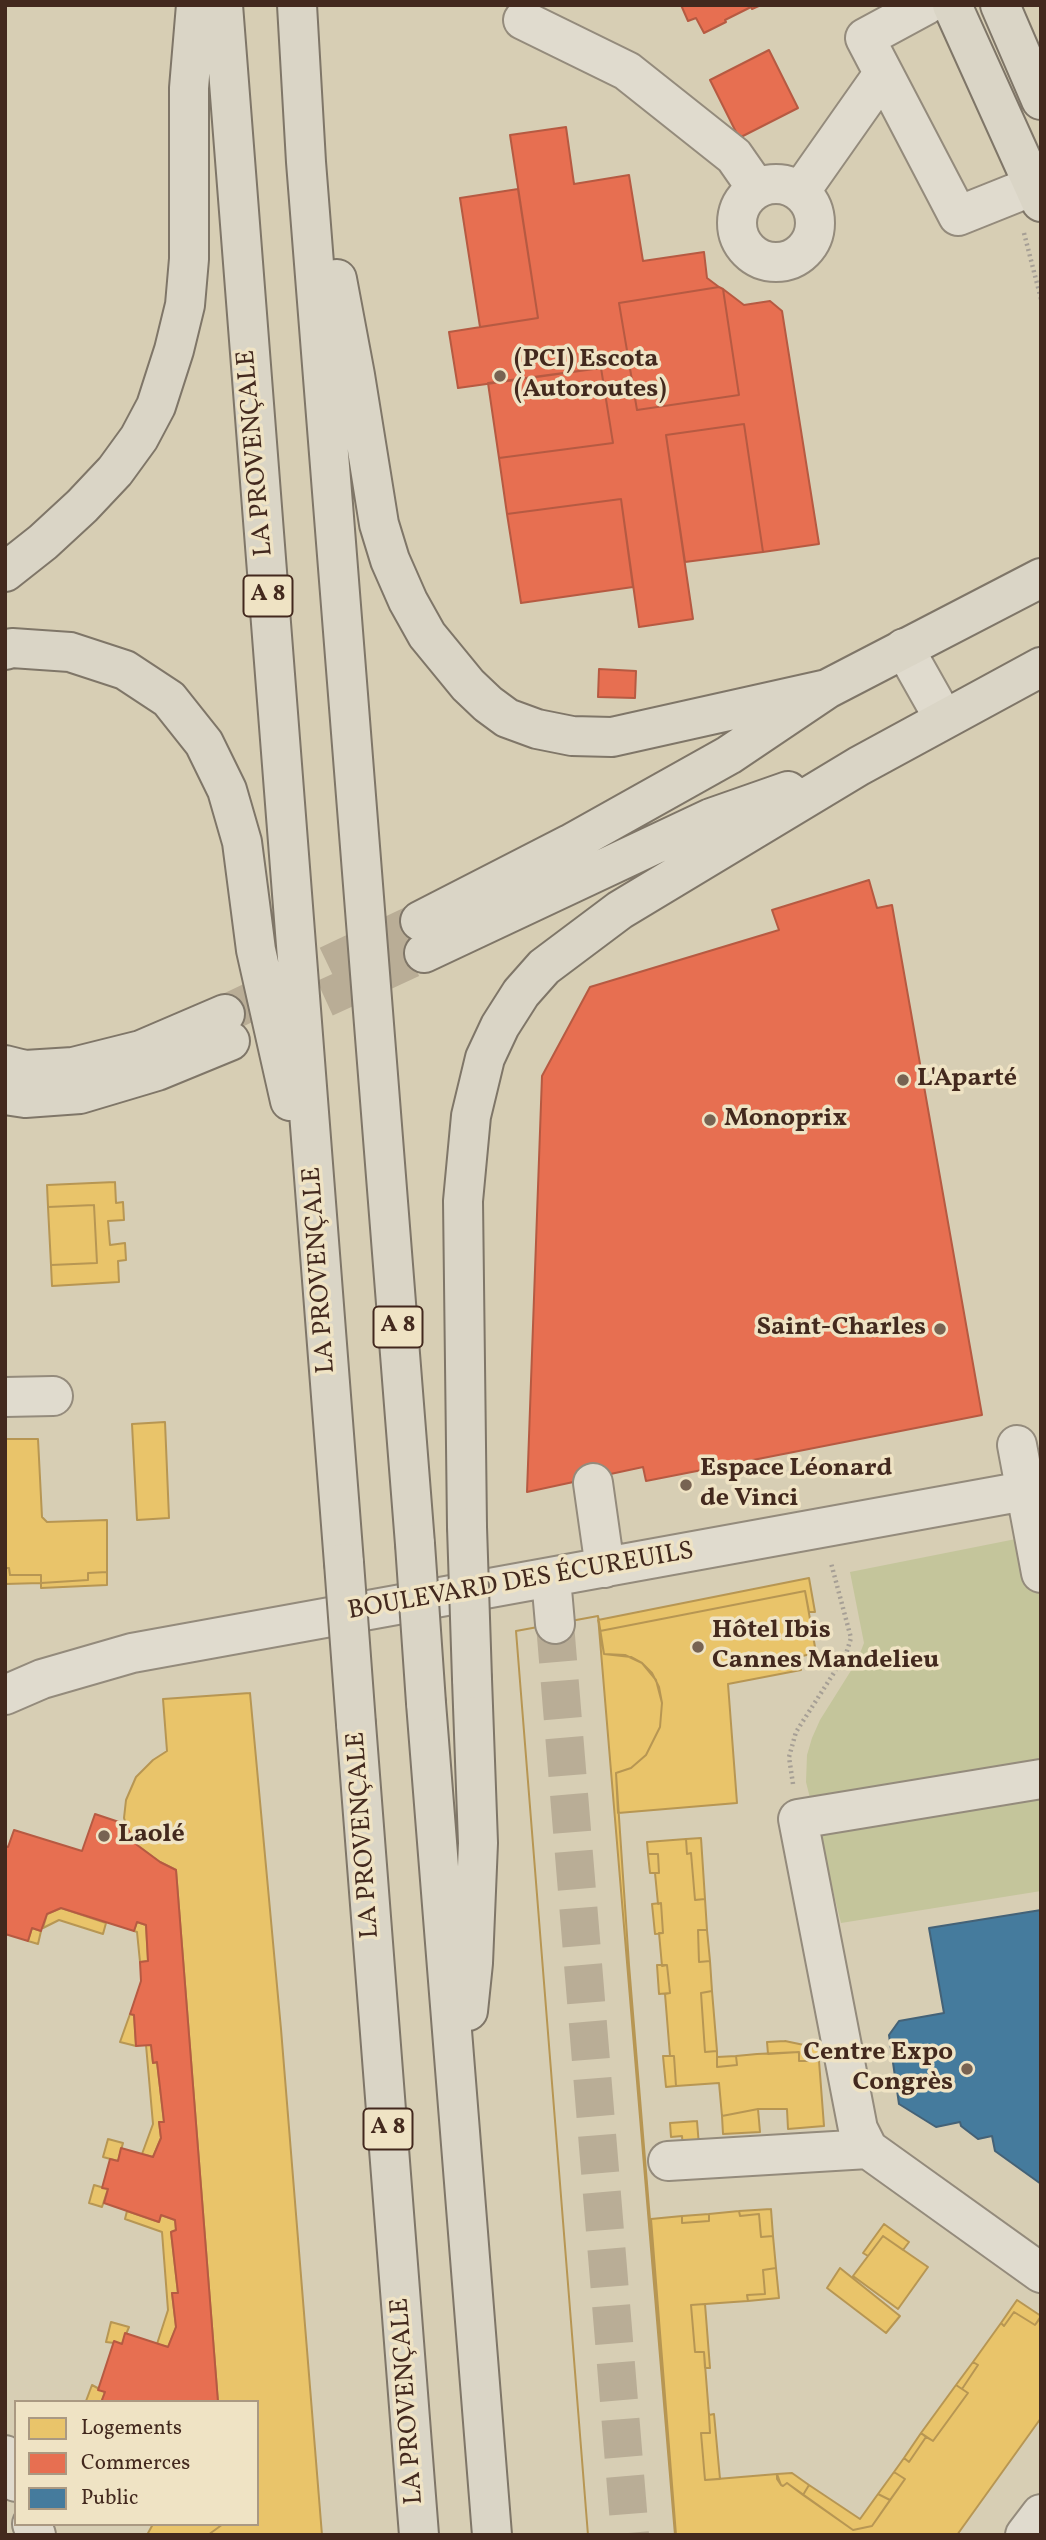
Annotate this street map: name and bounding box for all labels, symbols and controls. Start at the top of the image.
place label: (PCI) Escota (Autoroutes) [514,345,667,406]
street label: LA PROVENÇALE [232,348,282,558]
marker: (PCI) Escota (Autoroutes) [492,368,508,384]
road number: A 8 [244,576,292,616]
place label: L'Aparté [917,1064,1017,1096]
marker: L'Aparté [895,1072,911,1088]
place label: Monoprix [724,1104,847,1136]
marker: Monoprix [702,1112,718,1128]
street label: LA PROVENÇALE [298,1166,344,1374]
road number: A 8 [374,1307,422,1348]
place label: Saint-Charles [756,1313,926,1345]
marker: Saint-Charles [932,1321,948,1337]
place label: Espace Léonard de Vinci [700,1454,892,1516]
marker: Espace Léonard de Vinci [678,1477,694,1493]
street label: BOULEVARD DES ÉCUREUILS [346,1537,696,1629]
place label: Hôtel Ibis Cannes Mandelieu [712,1616,939,1678]
marker: Hôtel Ibis Cannes Mandelieu [690,1639,706,1655]
street label: LA PROVENÇALE [342,1731,388,1939]
place label: Laolé [118,1820,185,1852]
marker: Laolé [96,1828,112,1844]
place label: Centre Expo Congrès [803,2038,953,2100]
marker: Centre Expo Congrès [959,2061,975,2077]
road number: A 8 [364,2108,412,2150]
street label: LA PROVENÇALE [386,2297,432,2505]
legend [14,2400,259,2526]
text: Logements [81,2414,182,2443]
text: Commerces [81,2449,190,2478]
text: Public [81,2484,138,2513]

